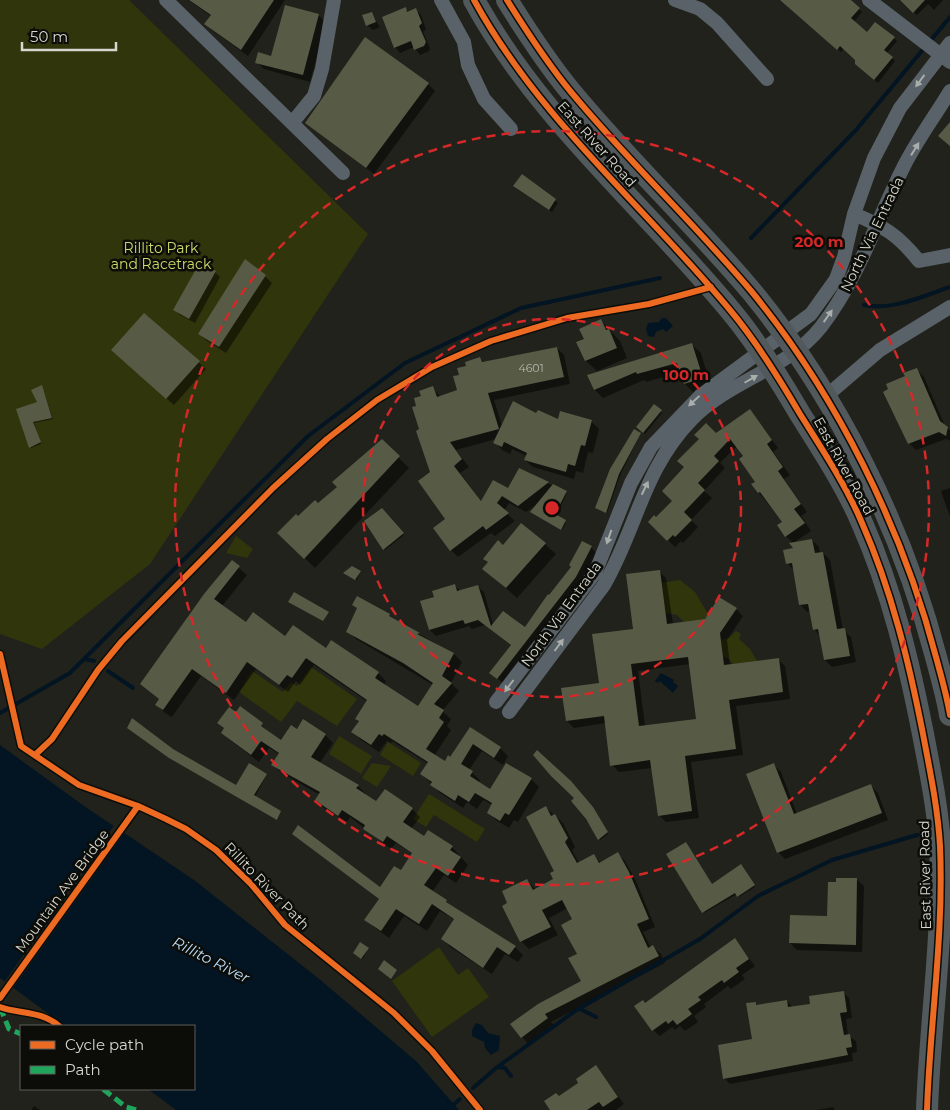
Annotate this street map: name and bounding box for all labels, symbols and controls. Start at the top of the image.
scale bar [22,20,116,52]
text: 50 m [30,27,68,46]
one-way arrow [915,74,925,88]
street label: East River Road [554,97,640,191]
one-way arrow [910,142,919,155]
street label: North Via Entrada [836,174,908,294]
text: 200 m [794,232,844,251]
park label: Rillito Park and Racetrack [111,239,212,273]
one-way arrow [824,309,833,323]
house number: 4601 [518,361,544,375]
text: 100 m [663,365,709,384]
one-way arrow [745,374,758,383]
one-way arrow [688,395,700,407]
street label: East River Road [810,414,878,518]
one-way arrow [641,481,650,496]
centre of rings [543,499,561,517]
one-way arrow [605,530,613,545]
street label: North Via Entrada [517,558,605,670]
one-way arrow [554,639,565,652]
one-way arrow [504,679,515,692]
street label: East River Road [915,820,935,930]
street label: Mountain Ave Bridge [11,826,113,956]
street label: Rillito River Path [221,838,313,934]
water label: Rillito River [169,932,254,988]
legend [20,1025,195,1090]
text: Cycle path [65,1035,144,1054]
text: Path [65,1060,101,1079]

